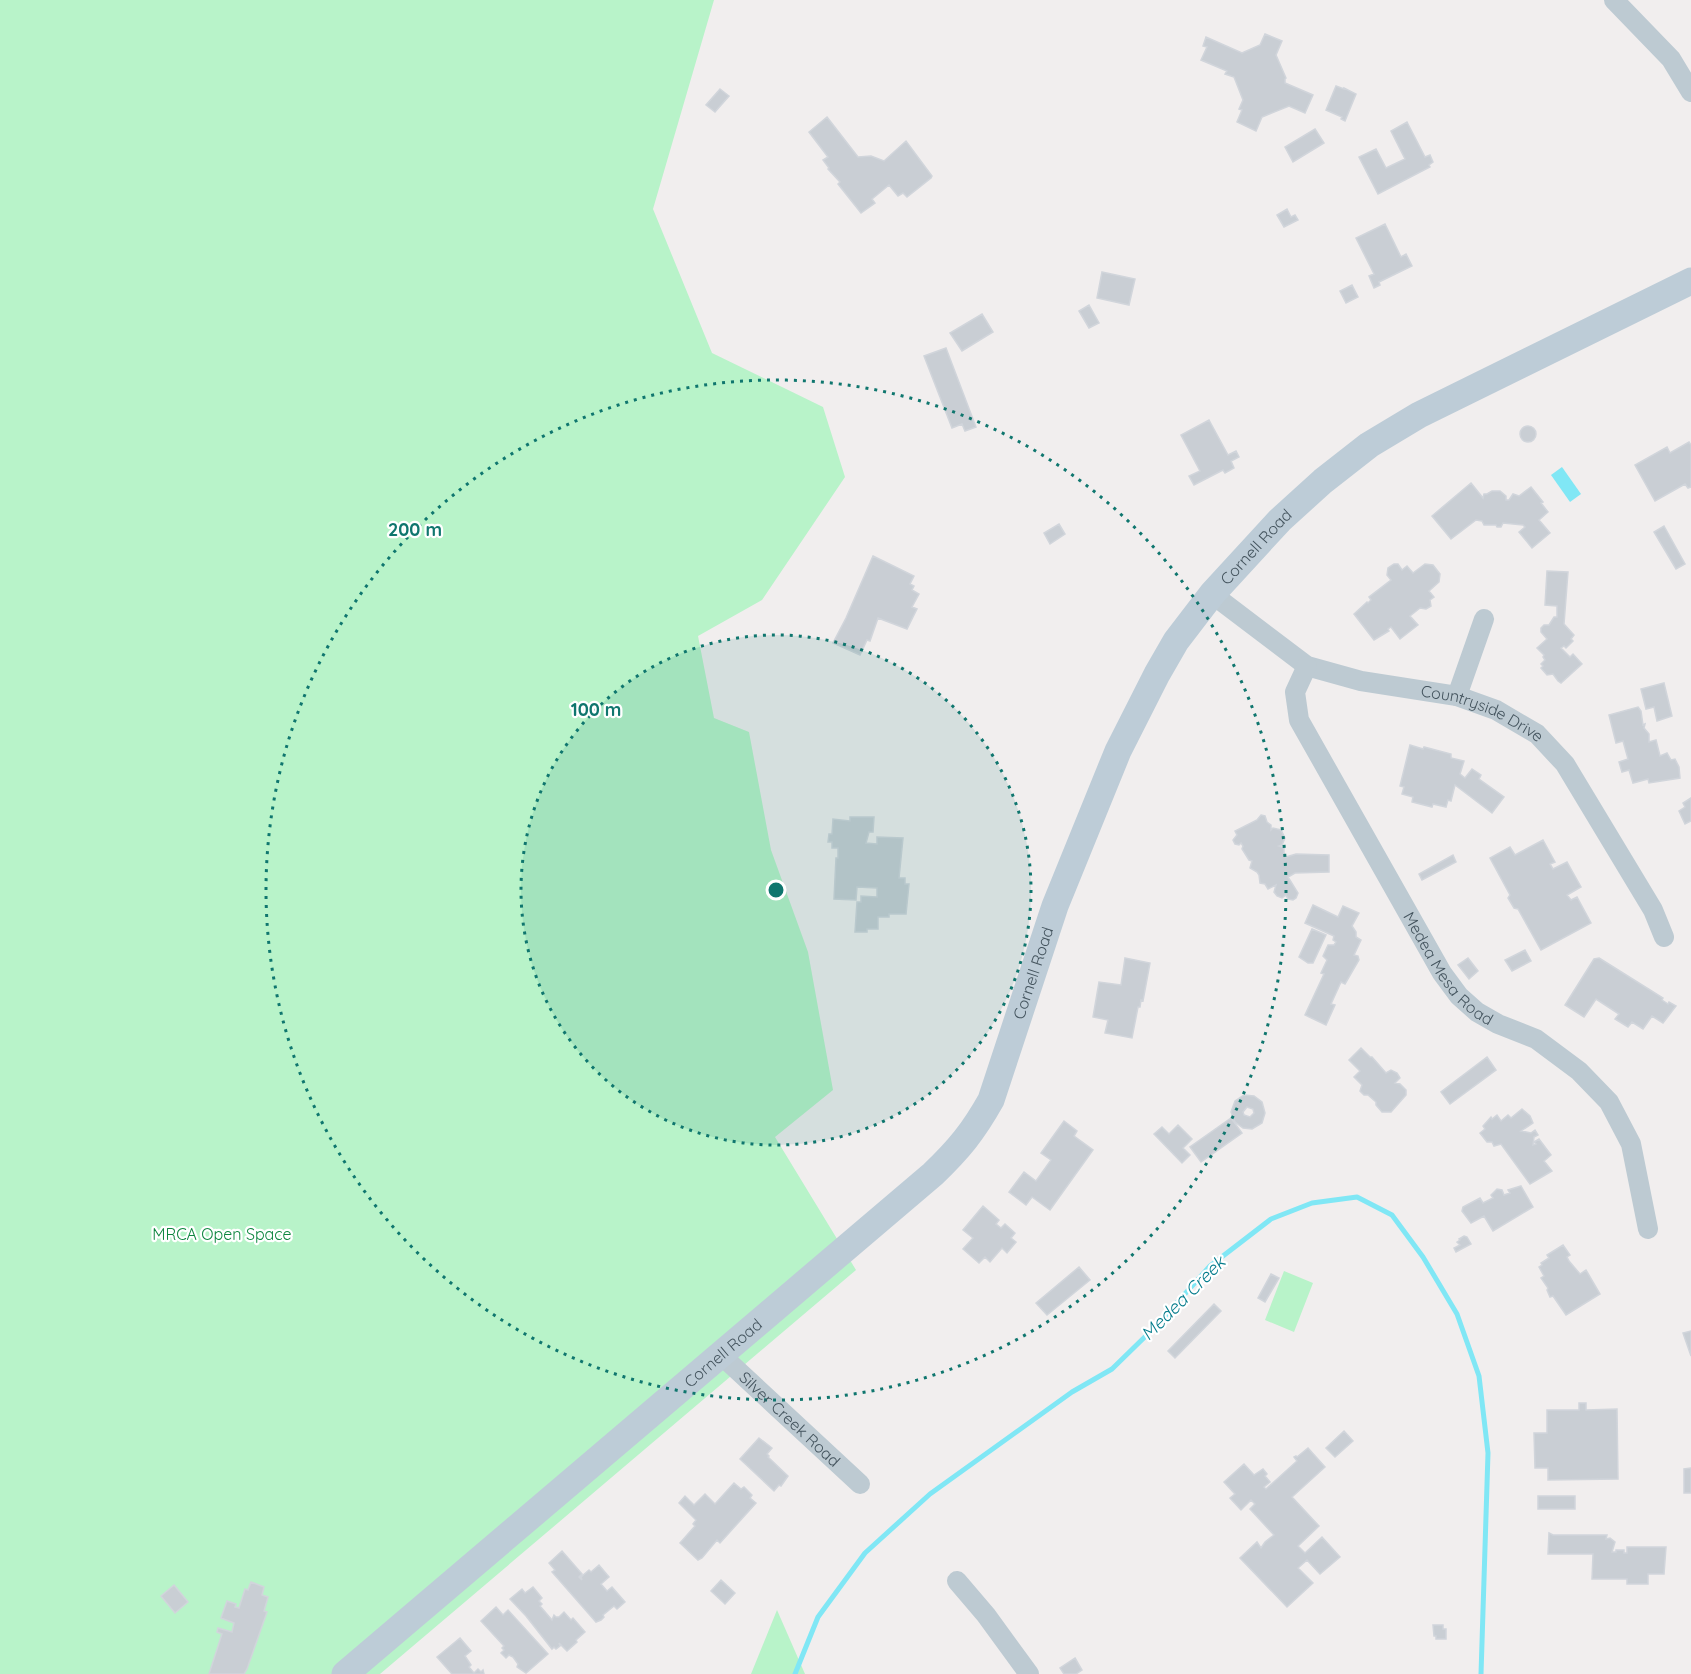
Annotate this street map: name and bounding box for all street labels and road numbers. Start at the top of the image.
street label: Cornell Road [1216,504,1296,589]
street label: Countryside Drive [1420,681,1549,746]
street label: Medea Mesa Road [1399,908,1497,1029]
street label: Cornell Road [1008,924,1057,1022]
street label: Cornell Road [680,1314,766,1391]
street label: Silver Creek Road [735,1367,845,1471]

